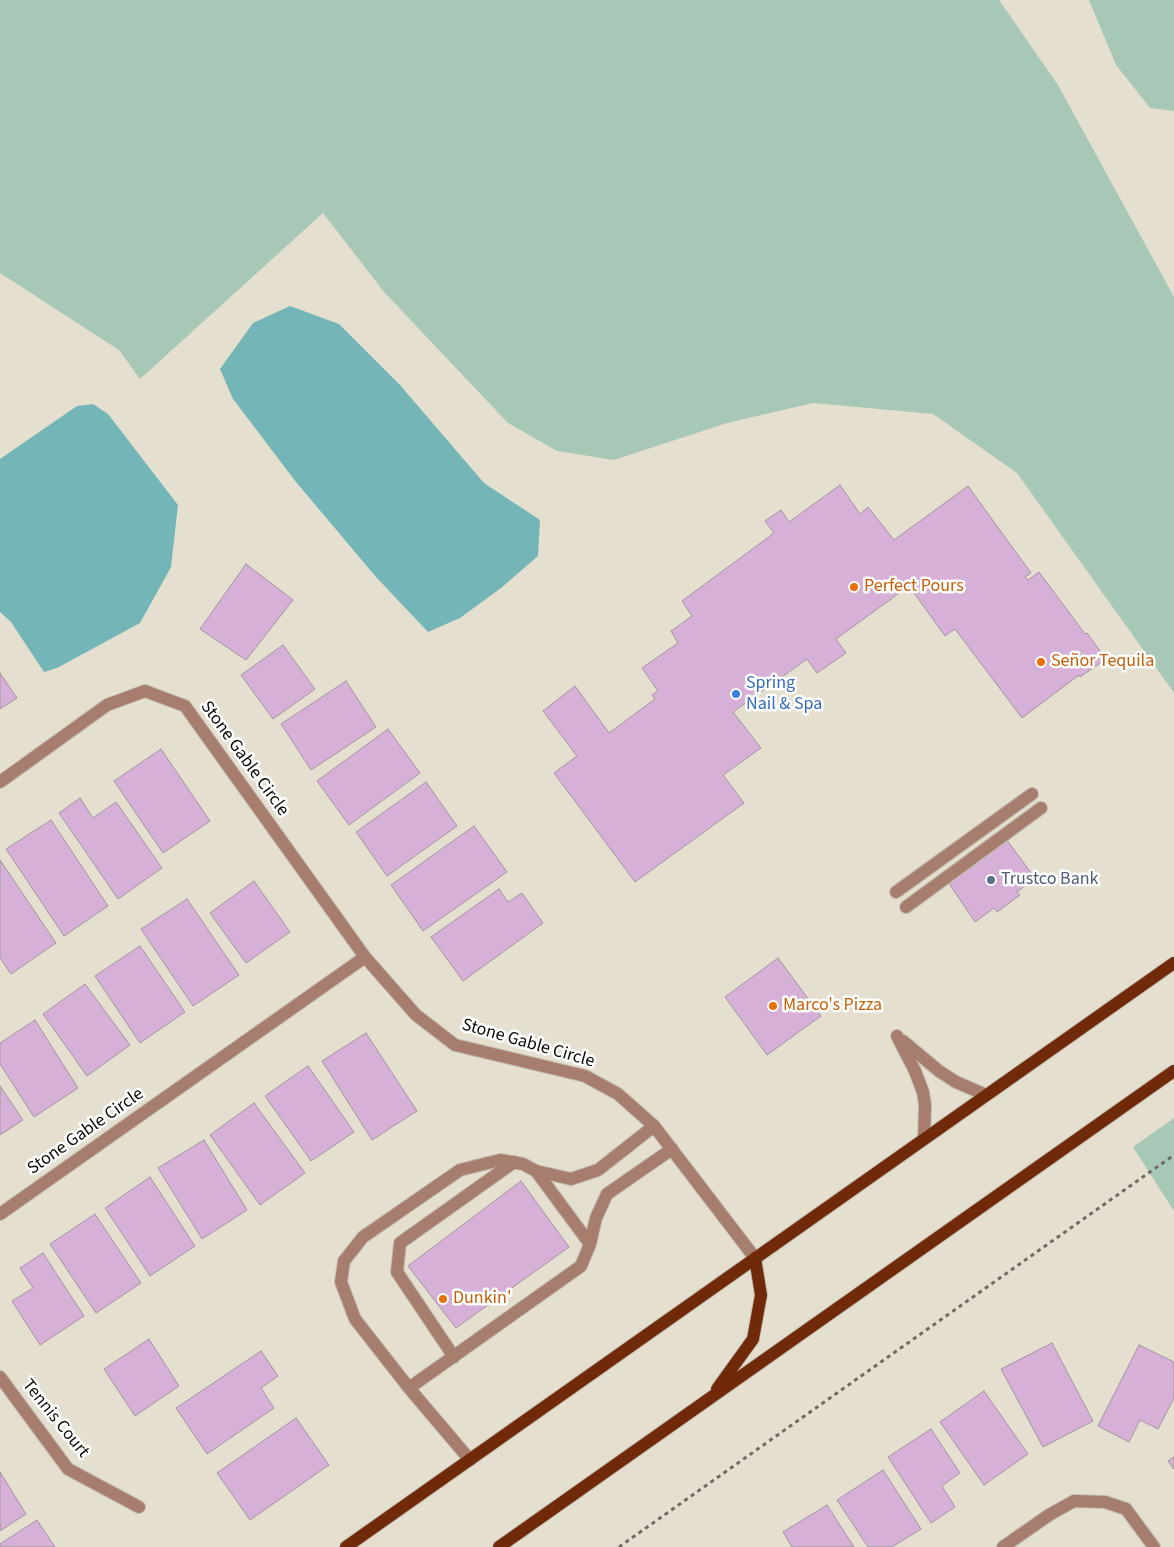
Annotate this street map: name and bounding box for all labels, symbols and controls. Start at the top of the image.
place label: Perfect Pours [864,576,964,598]
marker: Perfect Pours [848,581,860,593]
place label: Señor Tequila [1051,651,1154,673]
marker: Señor Tequila [1035,656,1047,668]
place label: Spring Nail & Spa [746,673,822,716]
marker: Spring Nail & Spa [730,688,742,700]
street label: Stone Gable Circle [195,697,293,821]
place label: Trustco Bank [1001,869,1098,891]
marker: Trustco Bank [985,874,997,886]
place label: Marco's Pizza [783,995,882,1017]
marker: Marco's Pizza [767,1000,779,1012]
street label: Stone Gable Circle [459,1015,597,1073]
street label: Stone Gable Circle [24,1084,148,1180]
place label: Dunkin' [453,1288,511,1310]
marker: Dunkin' [437,1293,449,1305]
street label: Tennis Court [17,1375,93,1463]

